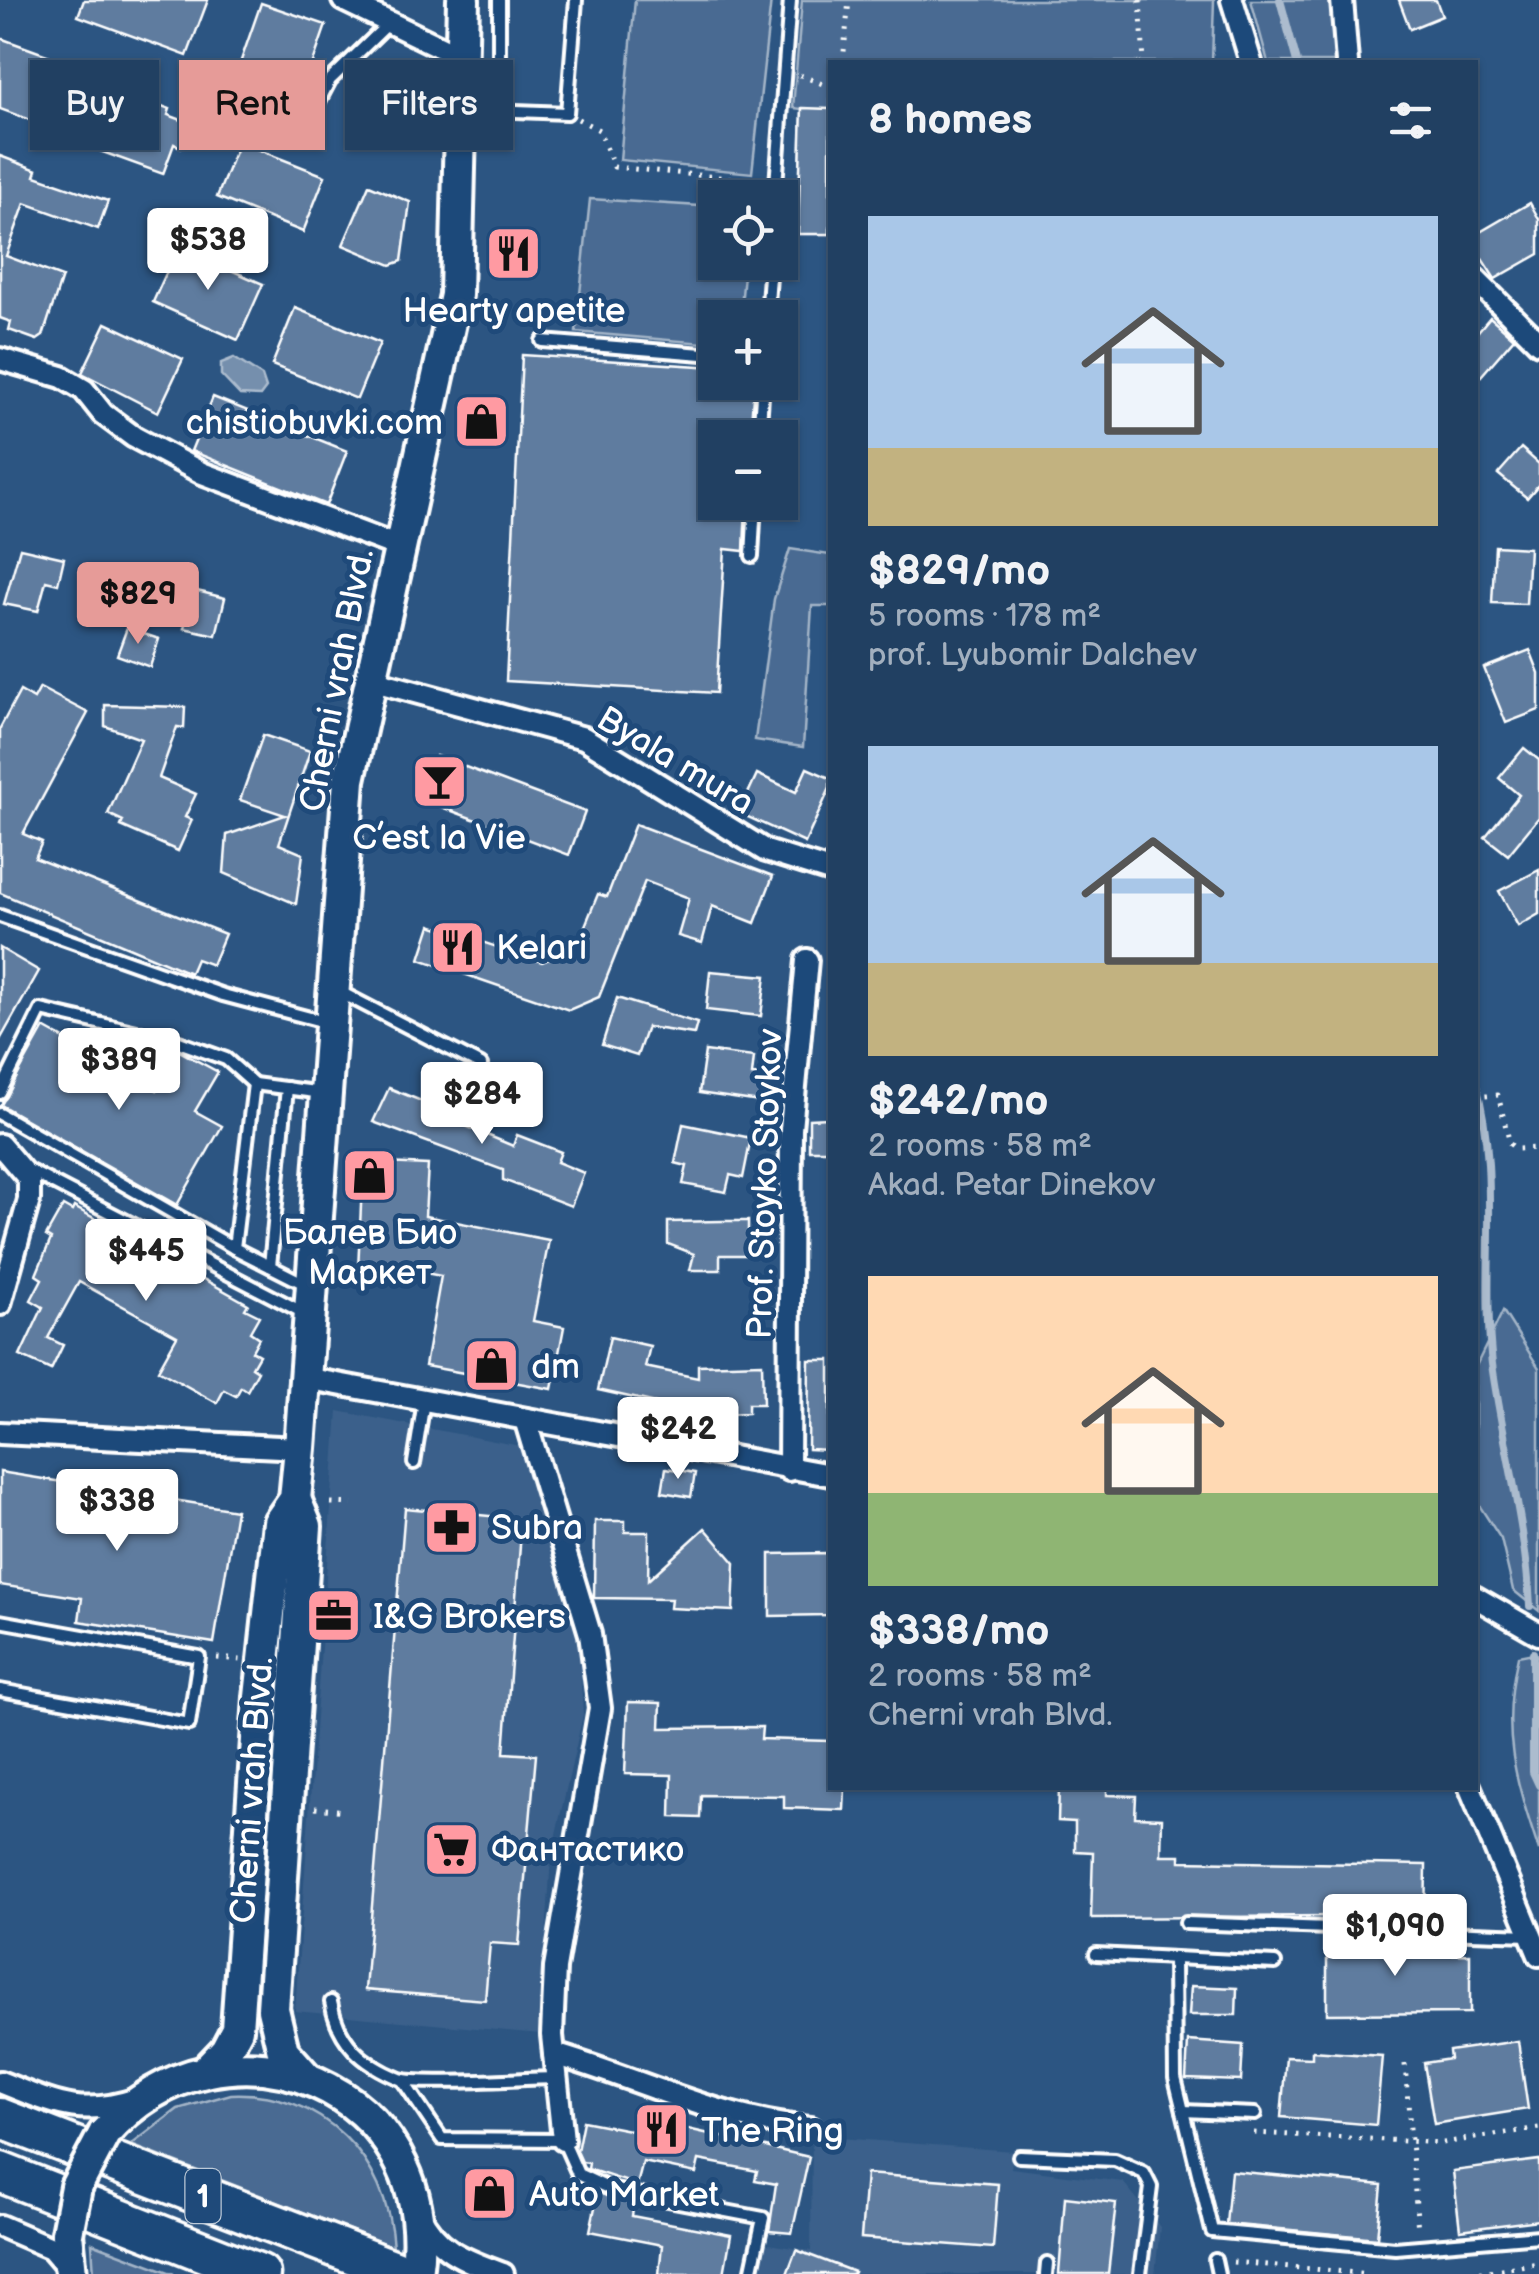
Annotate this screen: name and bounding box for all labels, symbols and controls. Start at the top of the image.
chip: Buy [30,60,159,150]
chip: Rent [179,60,325,150]
chip: Filters [345,60,513,150]
icon: filters [1383,93,1438,148]
text: 8 homes [868,95,1032,146]
map controls [698,180,798,520]
button: locate [698,180,798,280]
pin: $538 [149,208,267,293]
text: $538 [169,221,247,260]
restaurant icon: Hearty apetite [484,224,544,284]
icon: home [1063,281,1243,461]
place label: Hearty apetite [402,290,626,333]
button: + [698,300,798,400]
shop icon: chistiobuvki.com [452,392,512,452]
place label: chistiobuvki.com [185,402,443,445]
button: − [698,420,798,520]
street label: Cherni vrah Blvd. [291,545,384,816]
text: $829/mo [868,546,1050,597]
pin: $829 [79,562,197,647]
text: $829 [99,575,177,614]
text: 5 rooms · 178 m² [868,597,1101,636]
text: prof. Lyubomir Dalchev [868,636,1197,675]
street label: Byala mura [589,698,762,825]
bar icon: C’est la Vie [409,751,469,811]
icon: home [1063,811,1243,991]
place label: C’est la Vie [352,817,526,860]
restaurant icon: Kelari [427,917,487,977]
place label: Kelari [496,927,587,970]
pin: $389 [60,1028,178,1113]
street label: Prof. Stoyko Stoykov [739,1028,792,1340]
text: $389 [80,1041,158,1080]
pin: $284 [423,1062,541,1147]
text: $284 [443,1075,521,1114]
text: $242/mo [868,1076,1049,1127]
text: 2 rooms · 58 m² [868,1127,1092,1166]
shop icon: Балев Био Маркет [340,1146,400,1206]
text: Akad. Petar Dinekov [868,1166,1155,1205]
place label: Балев Био Маркет [283,1212,457,1295]
pin: $445 [87,1219,205,1304]
text: $445 [107,1232,185,1271]
shop icon: dm [462,1336,522,1396]
icon: home [1063,1341,1243,1521]
place label: dm [531,1346,580,1389]
pin: $242 [619,1397,737,1482]
text: $242 [639,1410,717,1449]
pin: $338 [58,1469,176,1554]
text: $338 [78,1482,156,1521]
pharmacy icon: Subra [422,1497,482,1557]
place label: Subra [491,1507,583,1550]
office icon: I&G Brokers [304,1586,364,1646]
place label: I&G Brokers [373,1596,566,1639]
text: $338/mo [868,1606,1049,1657]
street label: Cherni vrah Blvd. [222,1655,283,1925]
text: 2 rooms · 58 m² [868,1657,1092,1696]
text: Cherni vrah Blvd. [868,1696,1113,1735]
supermarket icon: Фантастико [422,1819,482,1879]
place label: Фантастико [491,1829,684,1872]
pin: $1,090 [1314,1894,1476,1979]
text: $1,090 [1345,1907,1445,1946]
restaurant icon: The Ring [632,2100,692,2160]
place label: The Ring [701,2110,844,2153]
shop icon: Auto Market [460,2164,520,2224]
road number: 1 [186,2169,220,2223]
place label: Auto Market [529,2174,720,2217]

